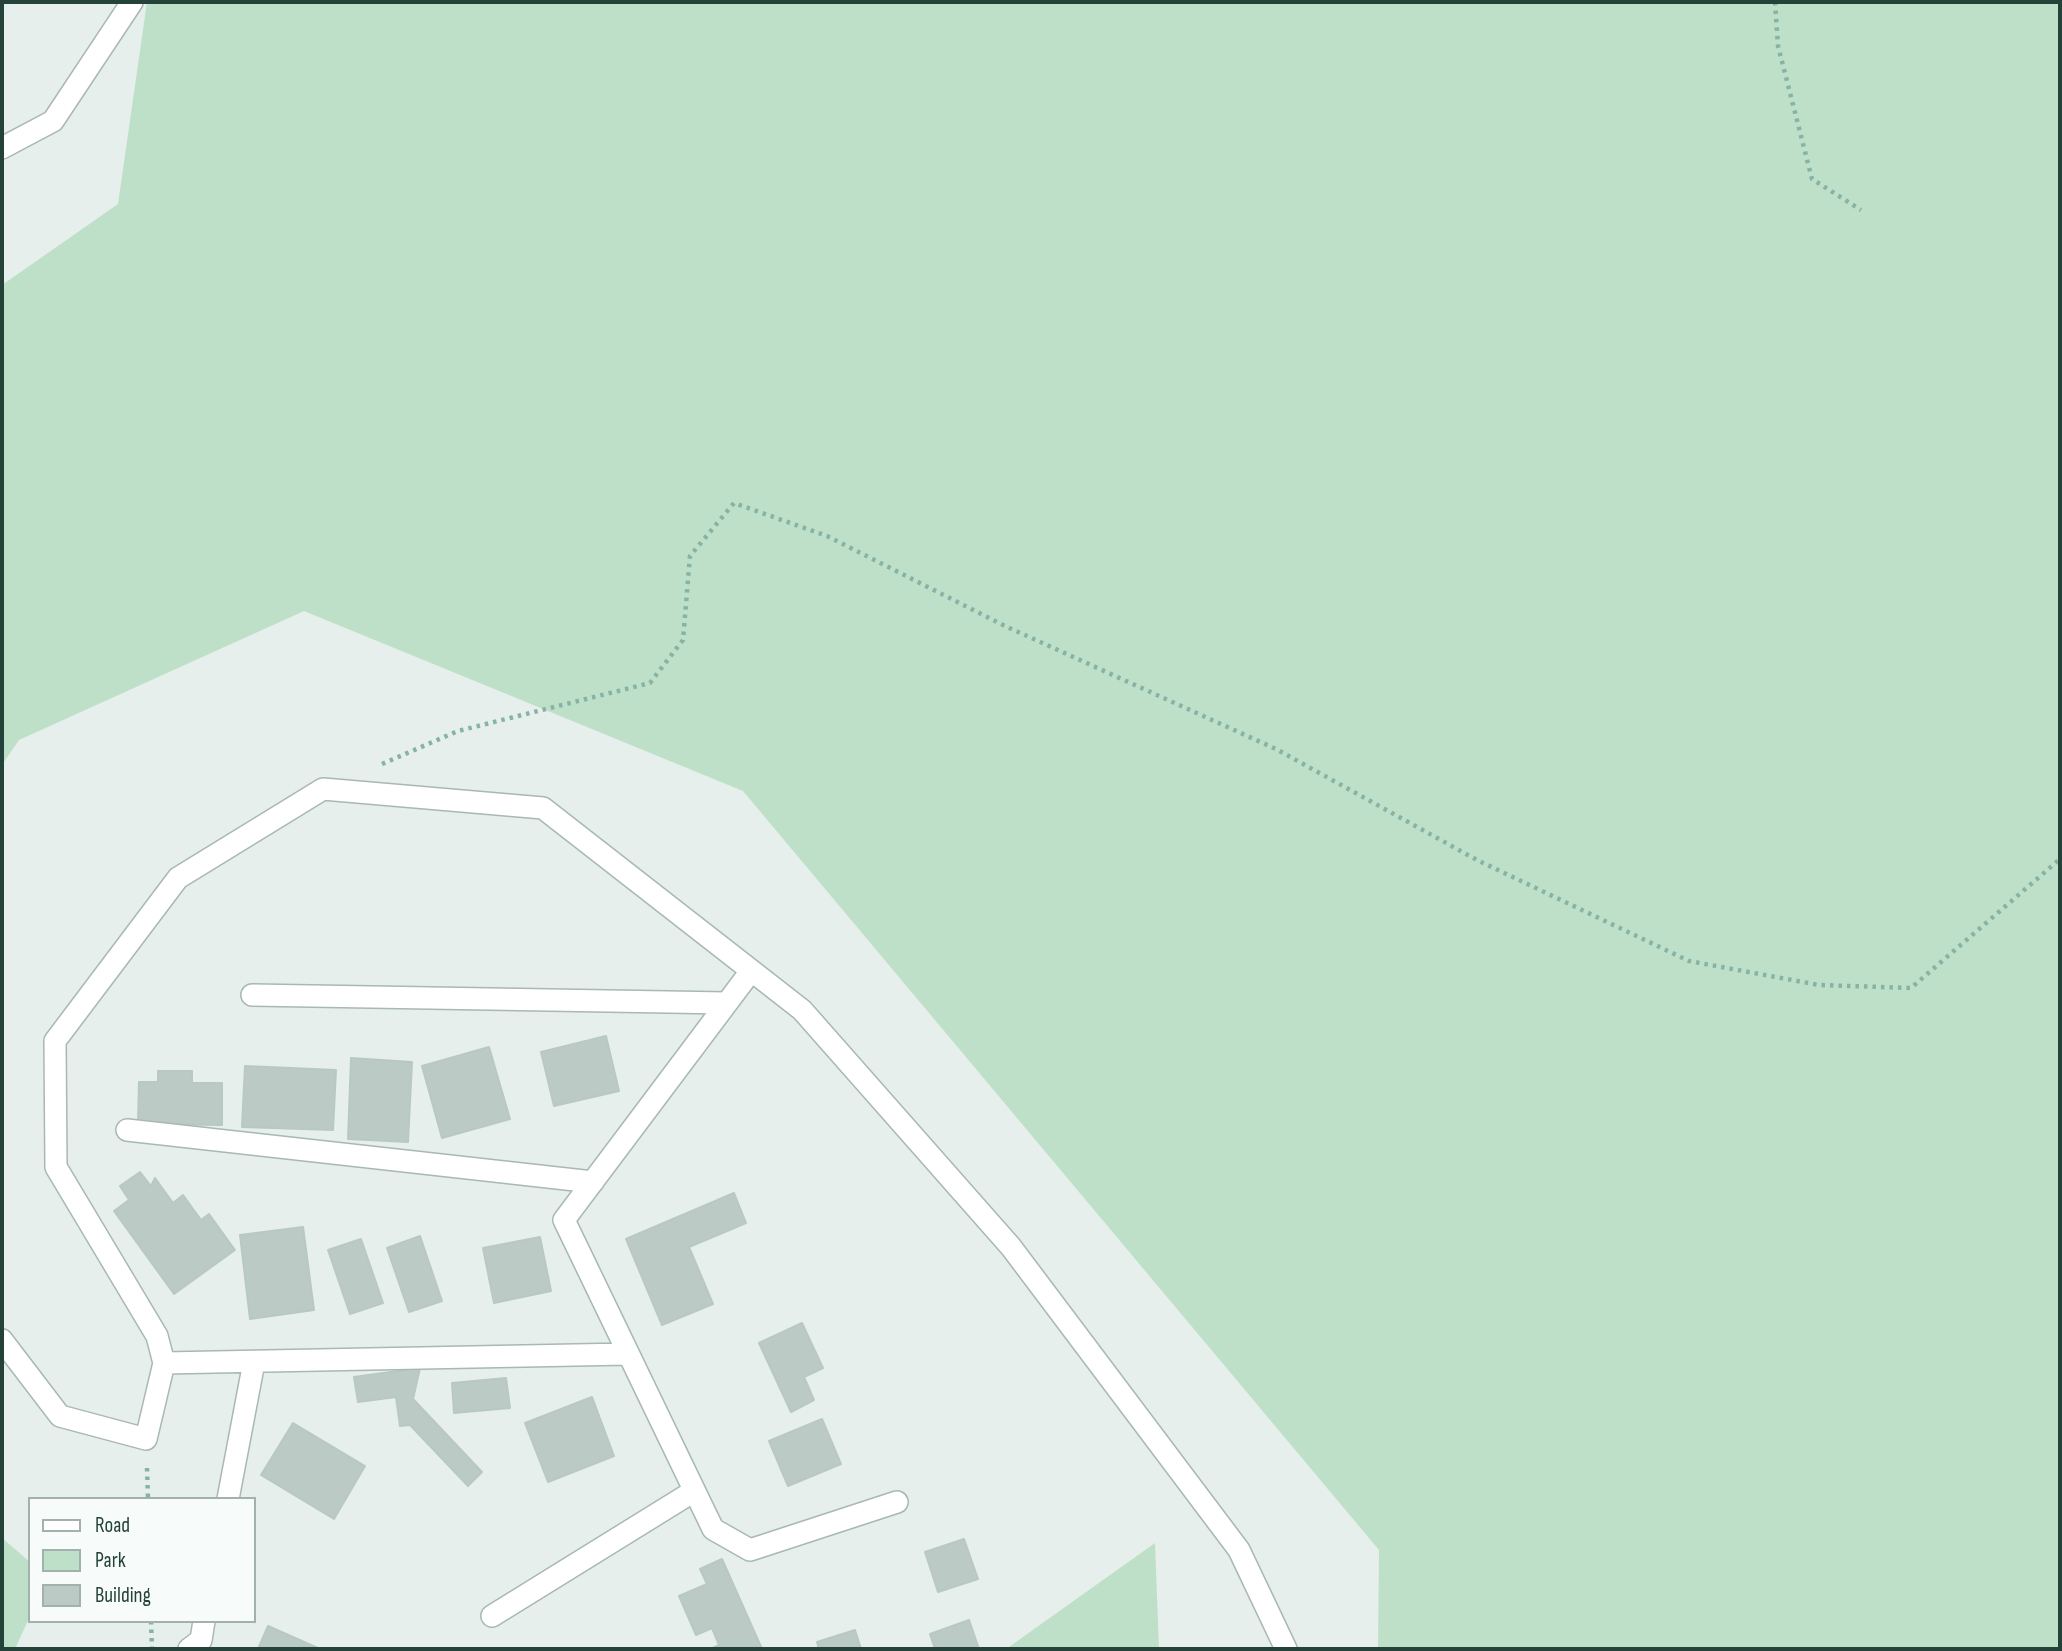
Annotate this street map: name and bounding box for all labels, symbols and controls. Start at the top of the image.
legend [28,1497,256,1623]
text: Road [95,1513,130,1538]
text: Park [95,1548,126,1573]
text: Building [95,1583,151,1608]

